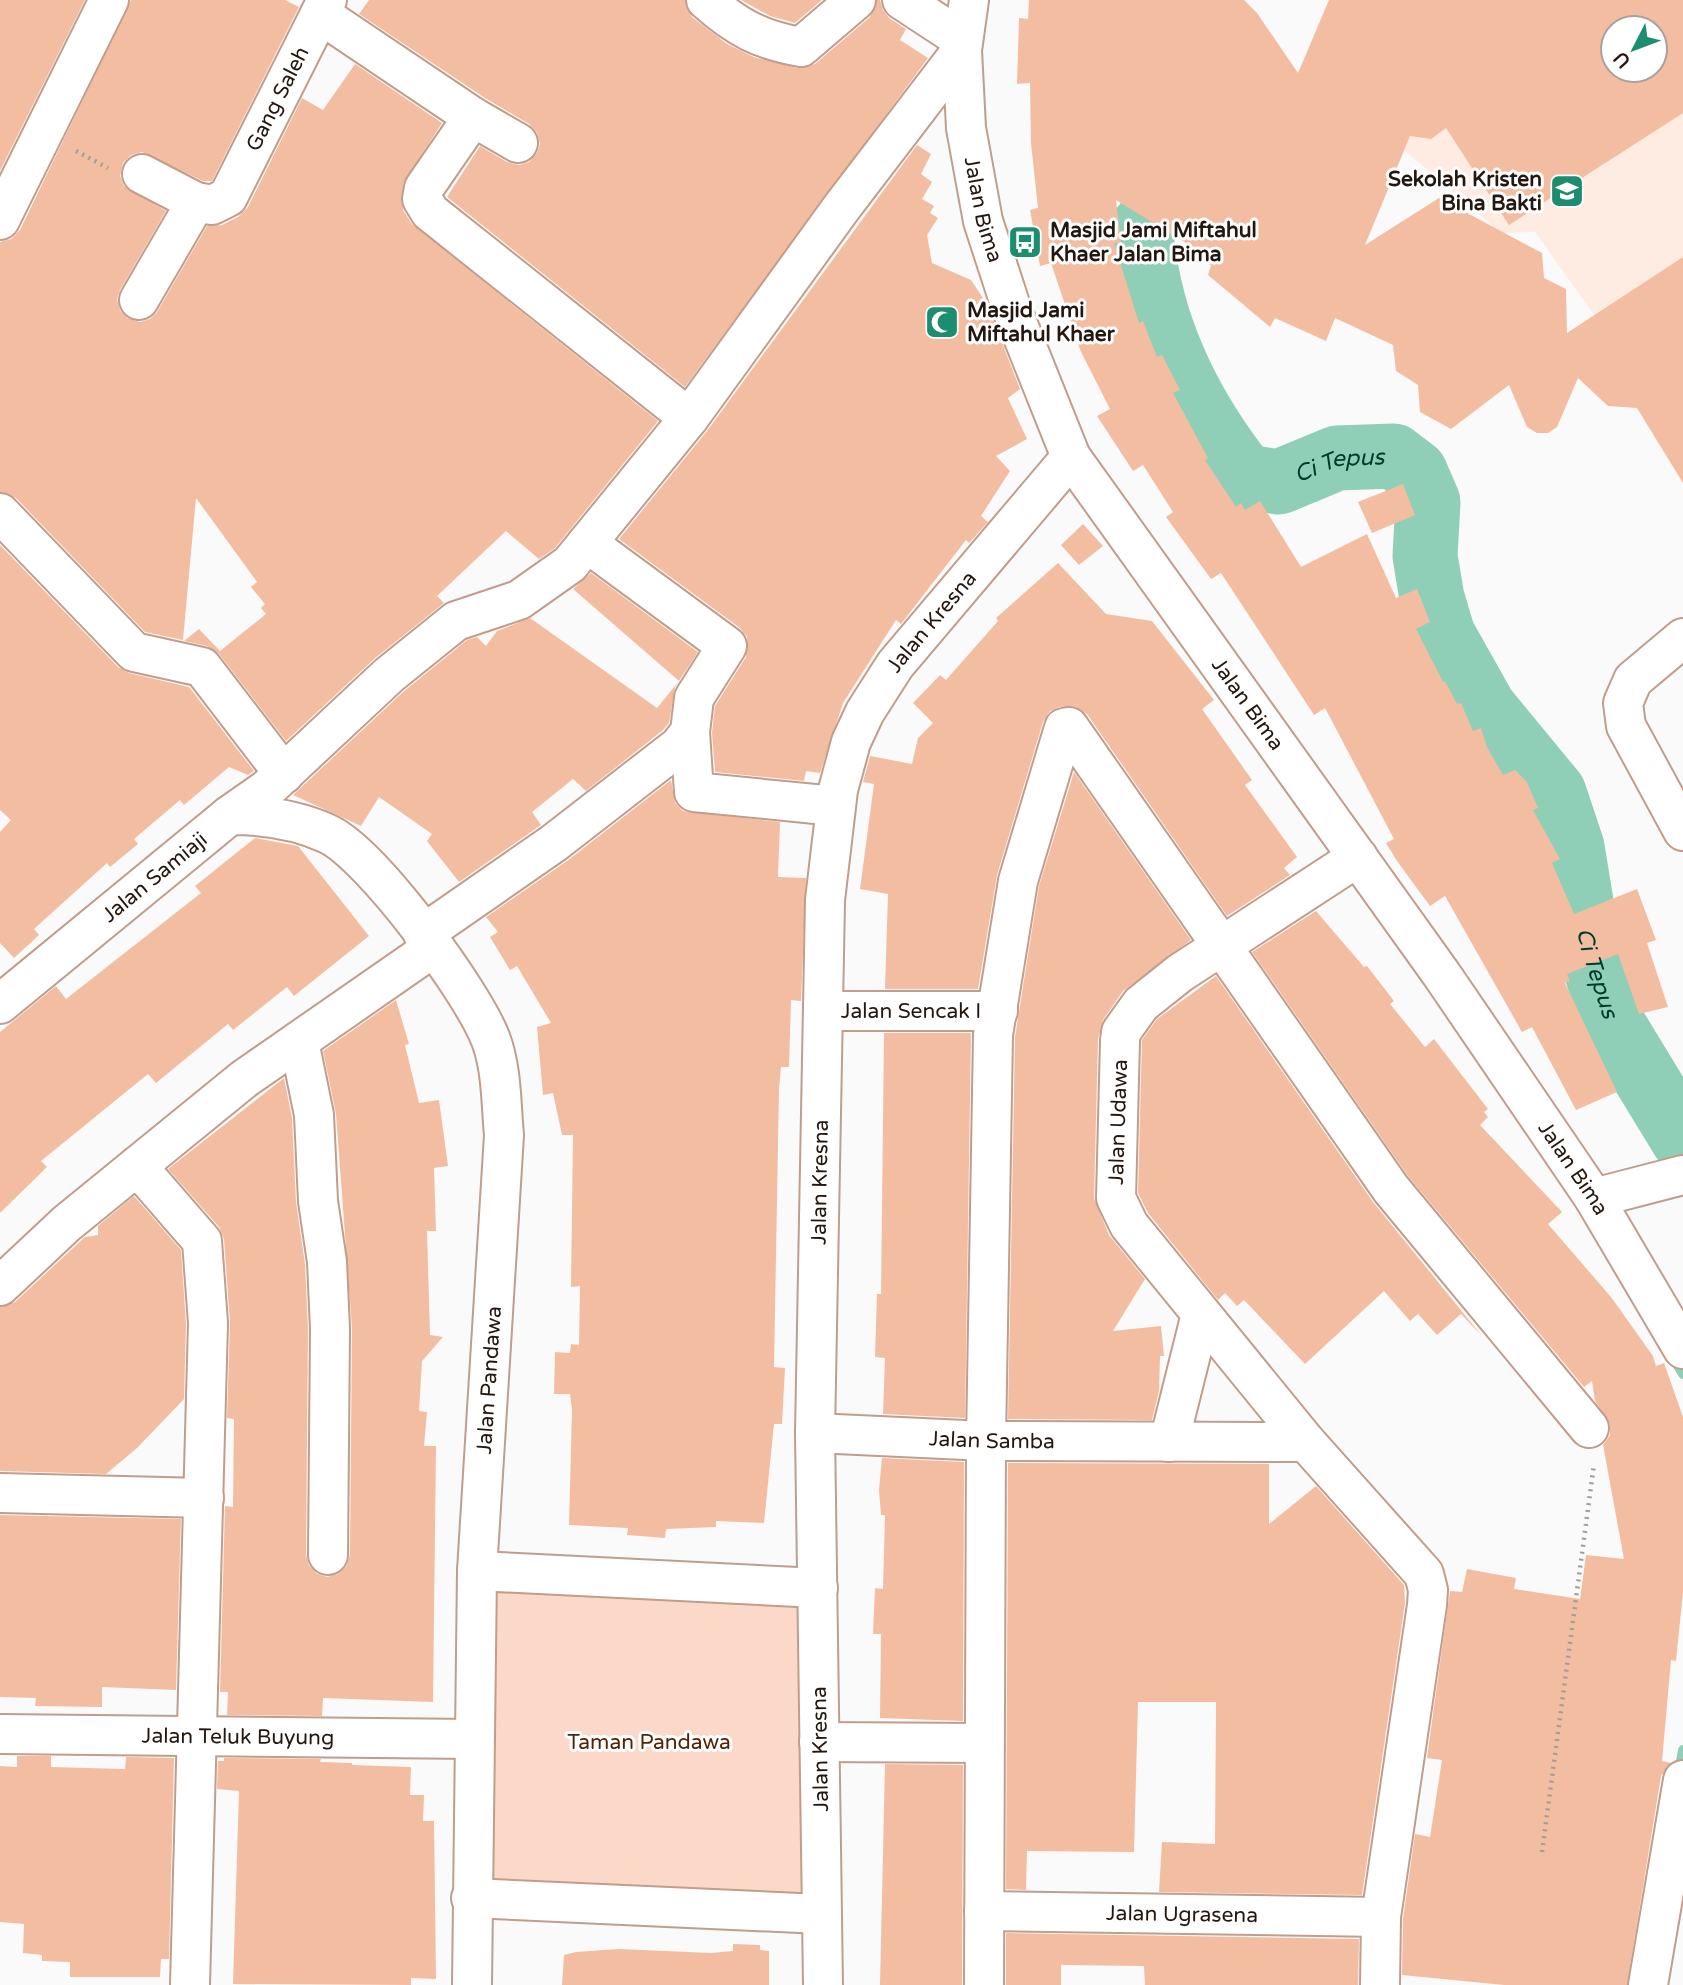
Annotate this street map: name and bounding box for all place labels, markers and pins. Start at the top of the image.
place label: Sekolah Kristen Bina Bakti [1388,167,1542,216]
school or university icon: Sekolah Kristen Bina Bakti [1548,172,1586,210]
place label: Masjid Jami Miftahul Khaer Jalan Bima [1050,218,1257,267]
bus stop icon: Masjid Jami Miftahul Khaer Jalan Bima [1006,223,1044,261]
place label: Masjid Jami Miftahul Khaer [967,298,1116,347]
mosque icon: Masjid Jami Miftahul Khaer [923,303,961,341]

